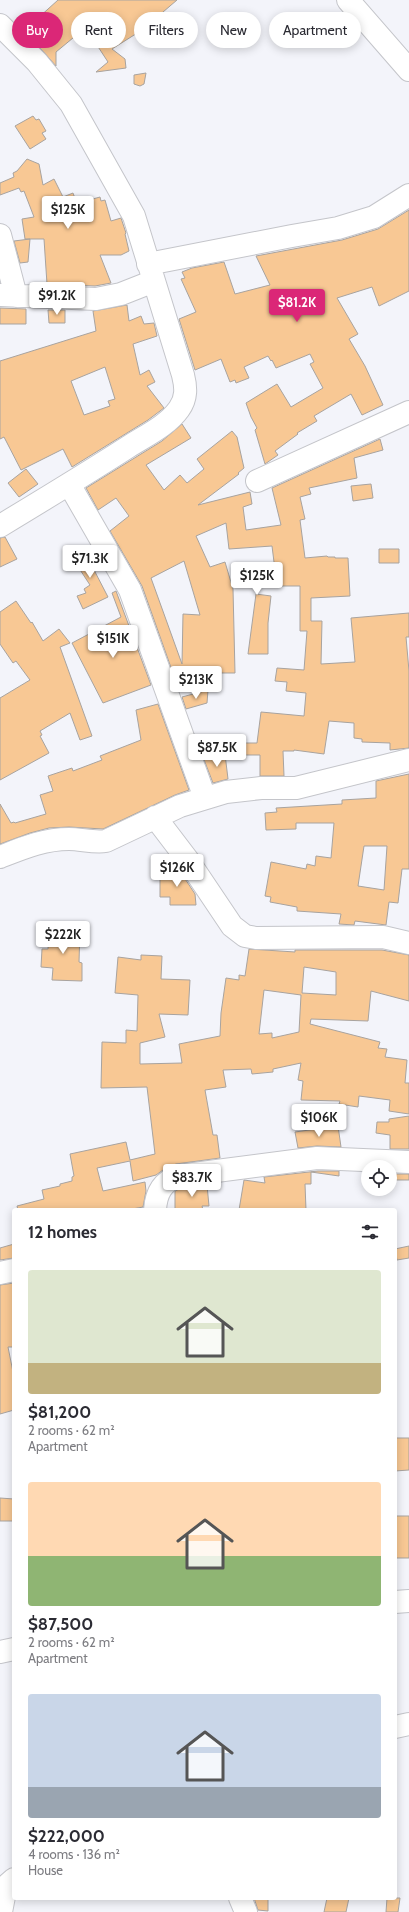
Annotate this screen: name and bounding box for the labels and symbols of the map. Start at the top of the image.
pin: $125K [40,196,96,230]
pin: $91.2K [24,282,90,316]
pin: $81.2K [264,289,330,323]
pin: $71.3K [57,545,123,579]
pin: $125K [229,562,285,596]
pin: $151K [85,625,141,659]
pin: $213K [168,666,224,700]
pin: $87.5K [184,734,250,768]
pin: $126K [149,854,205,888]
pin: $222K [35,921,91,955]
pin: $106K [291,1104,347,1138]
pin: $83.7K [159,1164,225,1198]

